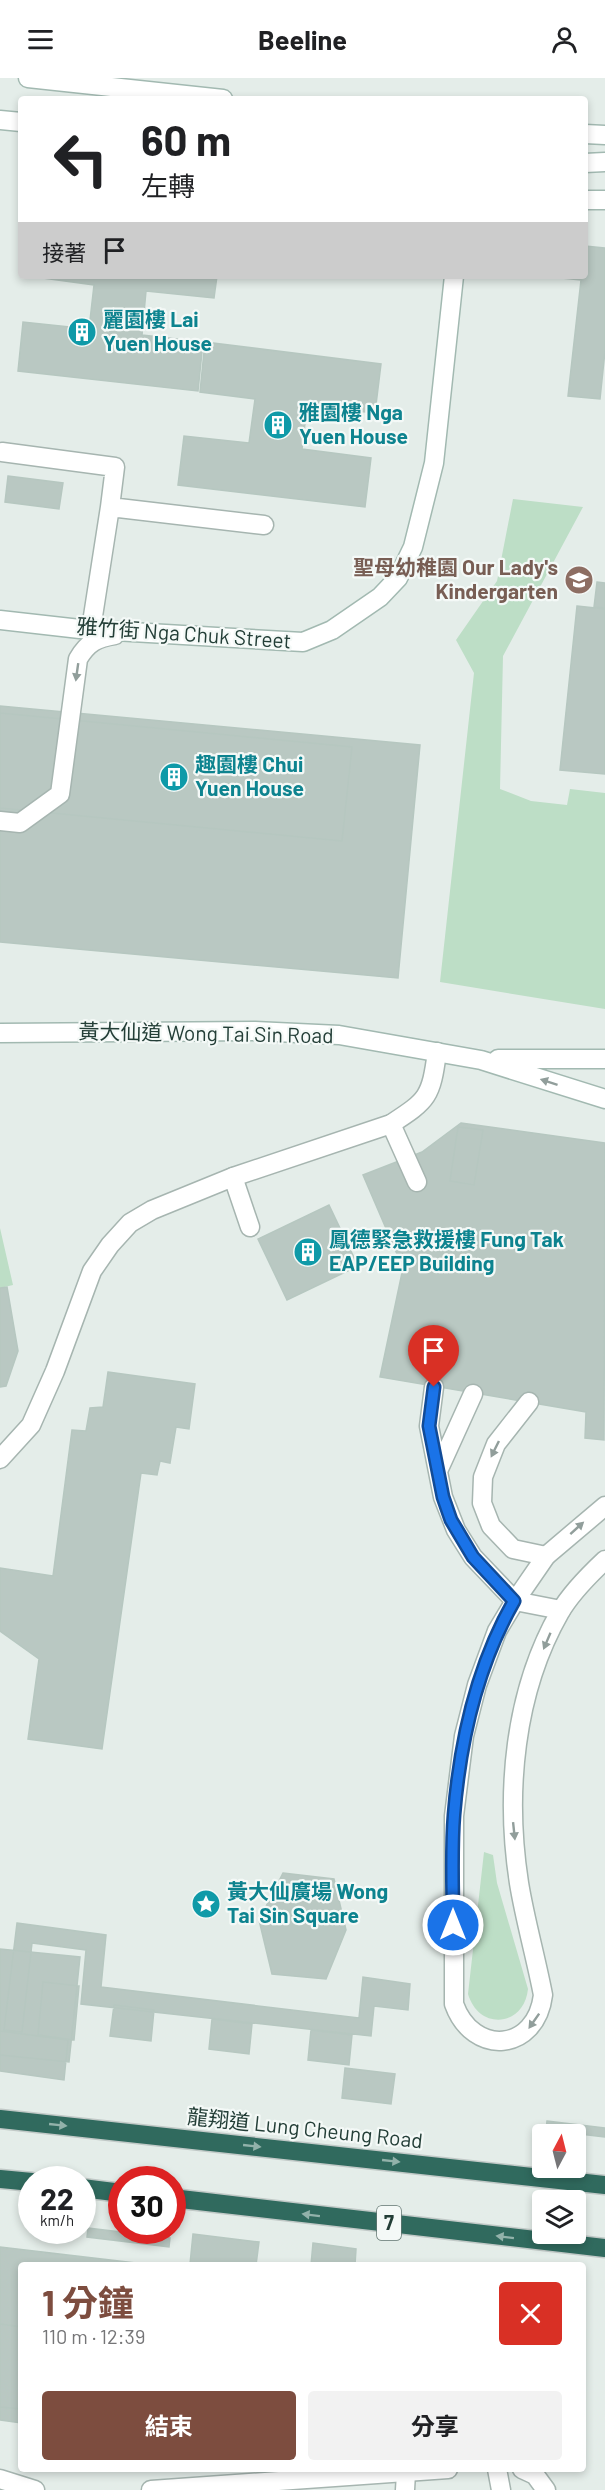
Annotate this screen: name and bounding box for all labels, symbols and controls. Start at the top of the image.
icon: menu [24,23,57,56]
text: Beeline [258,23,347,55]
icon: person [548,23,581,56]
text: 60 m [141,114,231,164]
icon: left [42,120,120,198]
text: 左轉 [141,169,195,201]
icon: arrive [98,234,131,267]
text: 接著 [42,239,86,265]
place label: 麗園樓 Lai Yuen House [103,306,212,355]
building icon: 麗園樓 Lai Yuen House [66,316,98,348]
place label: 雅園樓 Nga Yuen House [299,399,408,448]
building icon: 雅園樓 Nga Yuen House [262,409,294,441]
place label: 聖母幼稚園 Our Lady's Kindergarten [353,554,558,603]
school or university icon: 聖母幼稚園 Our Lady's Kindergarten [563,564,595,596]
street label: 雅竹街 Nga Chuk Street [76,613,292,652]
one-way arrow [72,662,81,681]
place label: 趣園樓 Chui Yuen House [195,751,304,800]
building icon: 趣園樓 Chui Yuen House [158,761,190,793]
street label: 黃大仙道 Wong Tai Sin Road [78,1018,334,1047]
one-way arrow [540,1076,558,1086]
place label: 鳳德緊急救援樓 Fung Tak EAP/EEP Building [329,1226,564,1275]
building icon: 鳳德緊急救援樓 Fung Tak EAP/EEP Building [292,1236,324,1268]
pin [408,1325,459,1387]
icon: arrive [417,1334,450,1367]
one-way arrow [490,1441,499,1458]
one-way arrow [569,1521,584,1535]
one-way arrow [542,1632,551,1649]
one-way arrow [509,1822,519,1841]
place label: 黃大仙廣場 Wong Tai Sin Square [227,1878,388,1927]
place icon: 黃大仙廣場 Wong Tai Sin Square [190,1888,222,1920]
position arrow [421,1893,485,1957]
one-way arrow [528,2012,540,2028]
street label: 龍翔道 Lung Cheung Road [186,2103,424,2152]
one-way arrow [49,2120,68,2130]
north arrow [532,2124,586,2178]
map controls [532,2124,586,2244]
one-way arrow [243,2141,262,2151]
one-way arrow [382,2157,401,2166]
speed limit sign: 30 [108,2166,186,2244]
text: 22 [40,2180,74,2216]
button: layers [532,2190,586,2244]
road number: 7 [377,2206,401,2240]
one-way arrow [302,2210,321,2219]
text: km/h [40,2211,74,2229]
one-way arrow [496,2232,515,2241]
text: 1 分鐘 [42,2280,134,2323]
button: close [499,2282,562,2345]
text: 110 m · 12:39 [42,2324,145,2348]
button: 結束 [42,2391,296,2460]
button: 分享 [308,2391,562,2460]

